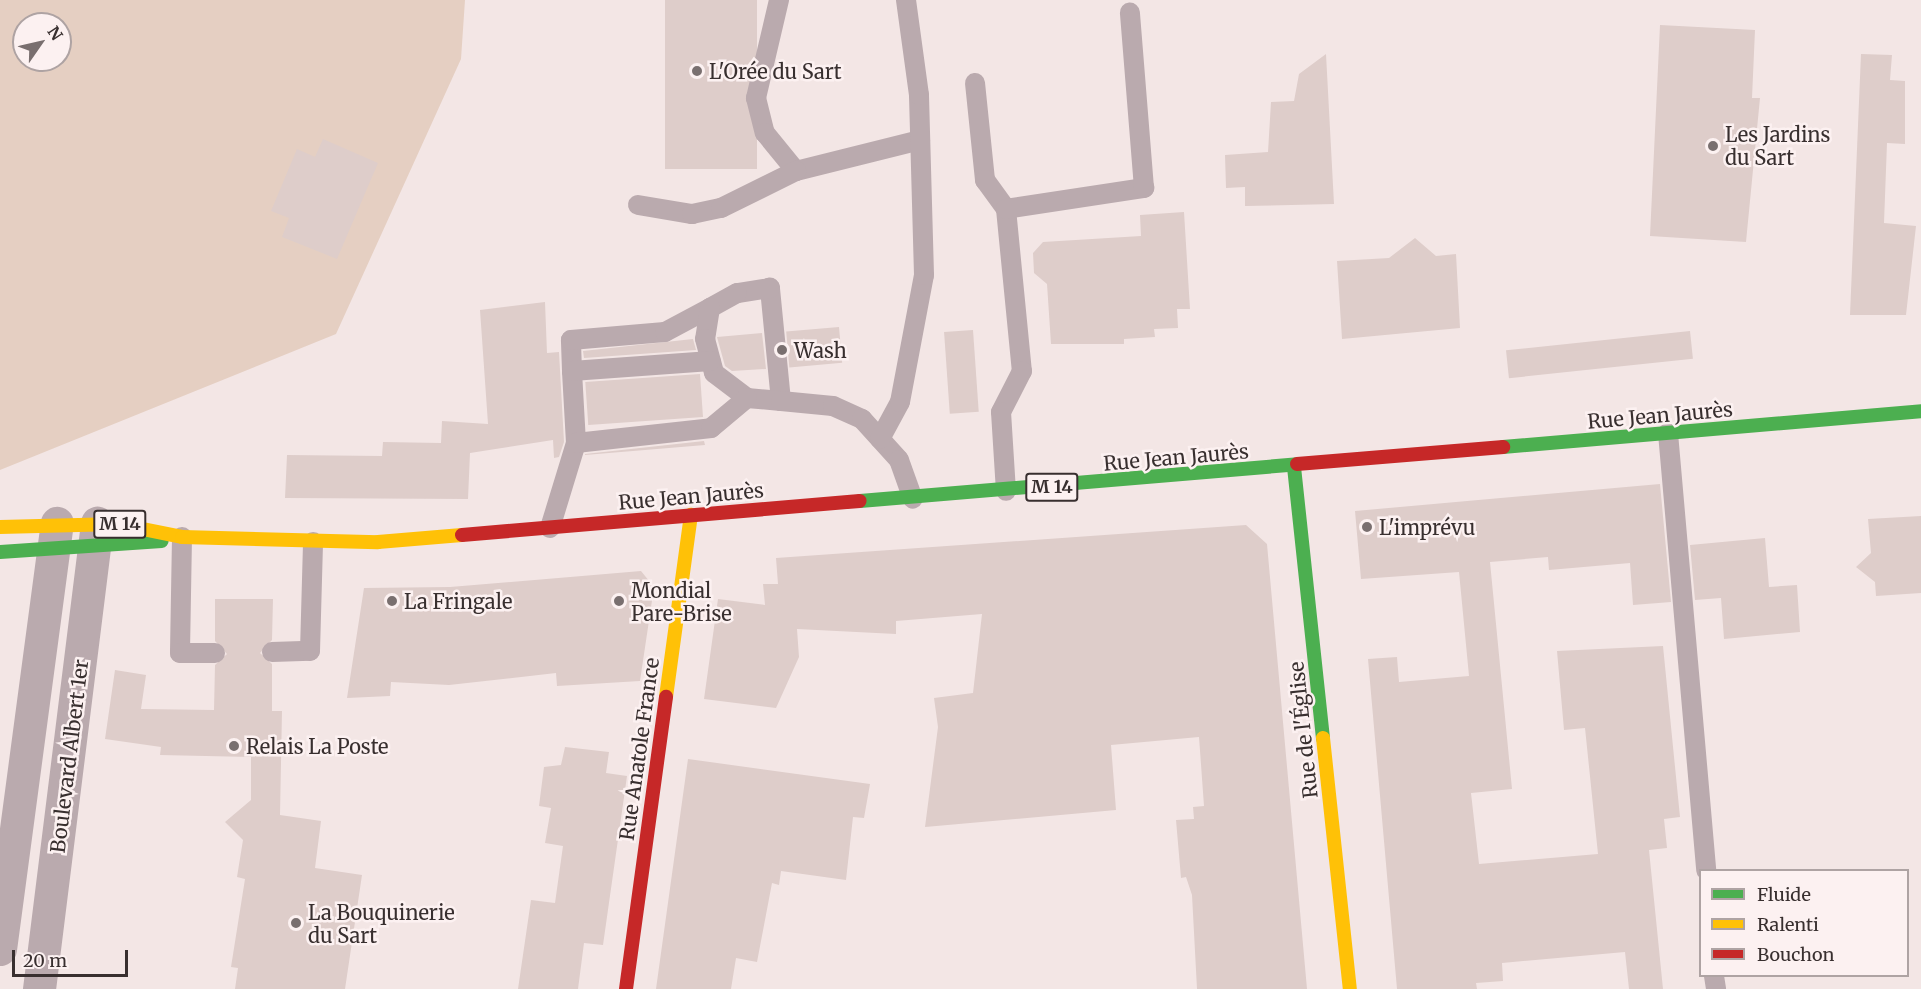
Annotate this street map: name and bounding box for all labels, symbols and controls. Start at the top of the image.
north arrow [12,12,72,72]
text: N [43,22,67,44]
place label: L'Orée du Sart [709,59,842,83]
marker: L'Orée du Sart [690,64,704,78]
place label: Les Jardins du Sart [1725,122,1830,169]
marker: Les Jardins du Sart [1706,139,1720,153]
place label: Wash [794,338,847,362]
marker: Wash [775,343,789,357]
street label: Rue Jean Jaurès [1586,397,1734,433]
street label: Rue Jean Jaurès [1102,439,1250,475]
road number: M 14 [1025,472,1079,502]
street label: Rue Jean Jaurès [617,478,765,514]
road number: M 14 [93,509,147,539]
place label: L'imprévu [1379,515,1475,539]
marker: L'imprévu [1360,520,1374,534]
place label: Mondial Pare-Brise [631,578,732,625]
place label: La Fringale [404,589,512,613]
marker: La Fringale [385,594,399,608]
marker: Mondial Pare-Brise [612,594,626,608]
street label: Rue Anatole France [614,656,664,842]
street label: Boulevard Albert 1er [45,658,93,854]
street label: Rue de l'Église [1284,660,1322,800]
place label: Relais La Poste [246,734,389,758]
marker: Relais La Poste [227,739,241,753]
legend [1699,869,1909,977]
text: Fluide [1757,883,1811,906]
place label: La Bouquinerie du Sart [308,900,455,947]
text: Ralenti [1757,913,1819,936]
marker: La Bouquinerie du Sart [289,916,303,930]
scale bar [15,938,130,976]
text: Bouchon [1757,943,1834,966]
text: 20 m [23,949,67,972]

